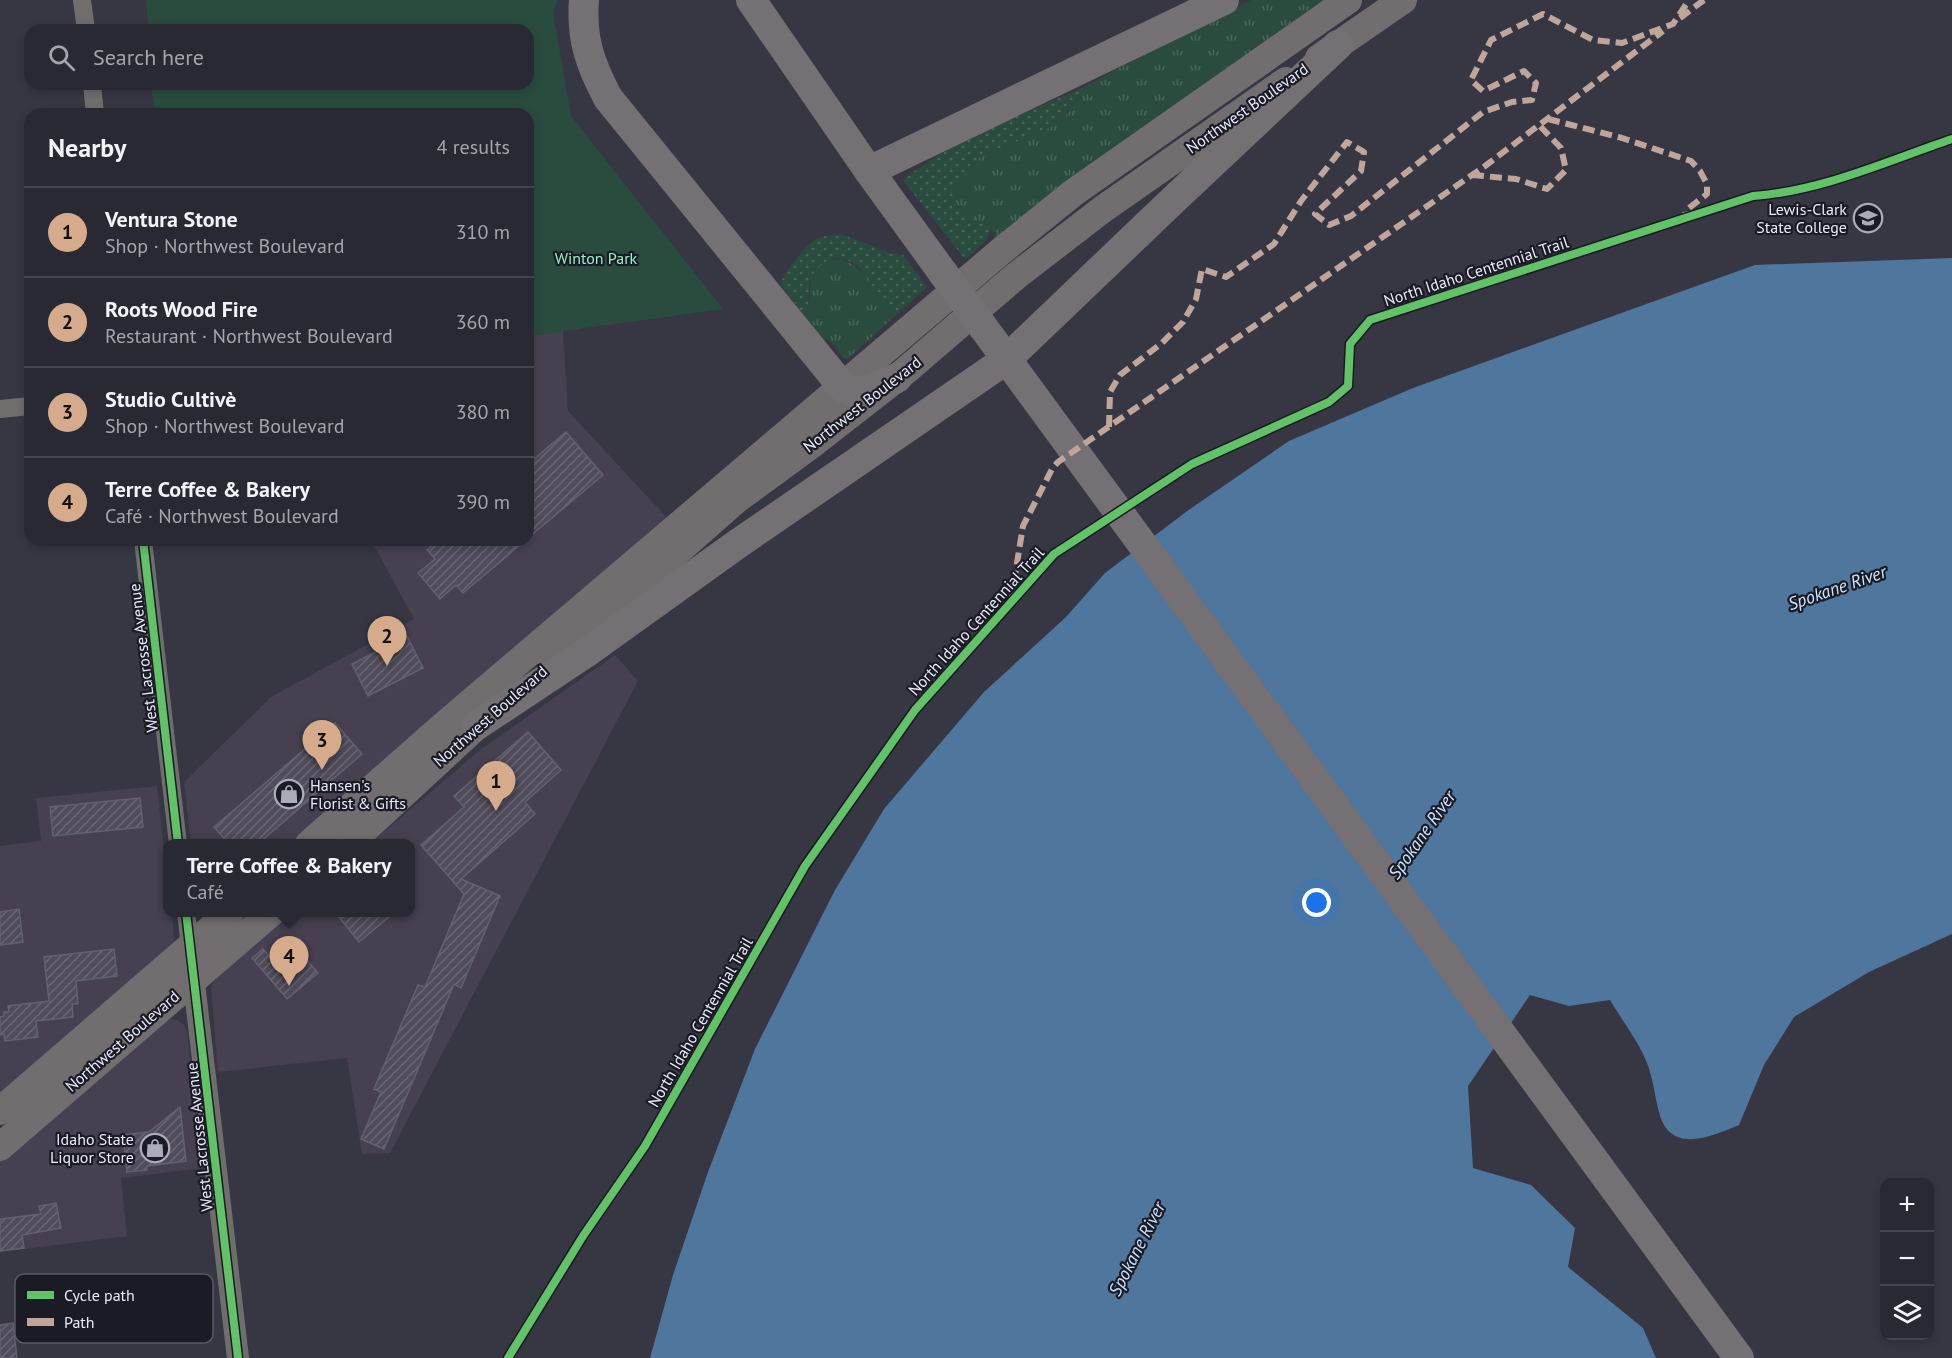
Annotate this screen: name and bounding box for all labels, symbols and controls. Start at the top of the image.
search box [24,24,534,90]
icon: search [45,41,78,74]
text: Search here [93,43,204,71]
street label: Northwest Boulevard [1182,58,1312,158]
text: Nearby [48,131,126,164]
text: 4 results [437,134,510,160]
place label: Lewis-Clark State College [1756,199,1847,237]
school or university icon: Lewis-Clark State College [1852,202,1884,234]
text: Ventura Stone [105,205,238,233]
text: 1 [62,219,73,245]
text: 310 m [456,219,510,245]
street label: North Idaho Centennial Trail [1381,232,1571,310]
text: Shop · Northwest Boulevard [105,233,344,259]
park label: Winton Park [555,248,638,268]
text: Roots Wood Fire [105,295,258,323]
text: 2 [62,309,73,335]
text: 360 m [456,309,510,335]
text: Restaurant · Northwest Boulevard [105,323,393,349]
street label: Northwest Boulevard [799,352,925,456]
text: Studio Cultivè [105,385,237,413]
text: 3 [62,399,73,425]
text: 380 m [456,399,510,425]
text: Shop · Northwest Boulevard [105,413,344,439]
text: Terre Coffee & Bakery [105,475,310,503]
text: 4 [62,489,73,515]
text: 390 m [456,489,510,515]
text: Café · Northwest Boulevard [105,503,339,529]
street label: North Idaho Centennial Trail [904,542,1048,699]
water label: Spokane River [1785,560,1890,615]
street label: West Lacrosse Avenue [124,583,162,733]
pin: 2 [368,616,406,666]
street label: Northwest Boulevard [429,661,551,771]
pin: 3 [302,720,342,770]
pin: 1 [476,762,516,811]
place label: Hansen's Florist & Gifts [310,775,406,813]
shop icon: Hansen's Florist & Gifts [273,778,305,810]
water label: Spokane River [1383,785,1461,883]
popup [163,839,415,917]
text: Terre Coffee & Bakery [187,851,391,879]
text: Café [187,879,224,905]
your location [1302,888,1331,917]
street label: North Idaho Centennial Trail [643,933,757,1111]
pin: 4 [270,936,308,986]
street label: Northwest Boulevard [61,986,183,1096]
street label: West Lacrosse Avenue [181,1062,217,1212]
place label: Idaho State Liquor Store [50,1129,134,1167]
shop icon: Idaho State Liquor Store [139,1132,171,1164]
map controls [1880,1178,1934,1340]
button: + [1880,1178,1934,1232]
water label: Spokane River [1103,1197,1171,1300]
button: − [1880,1232,1934,1286]
legend [15,1274,213,1343]
text: Cycle path [64,1285,135,1305]
button: layers [1880,1286,1934,1340]
text: Path [64,1312,95,1332]

